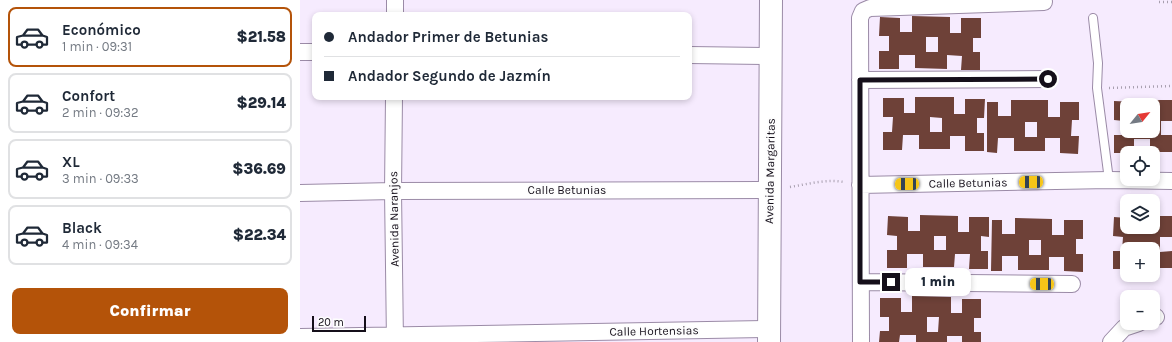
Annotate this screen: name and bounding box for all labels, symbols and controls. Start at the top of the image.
icon: car [14,19,50,55]
text: Económico [62,21,141,39]
text: $21.58 [236,28,286,46]
text: Andador Primer de Betunias [348,28,548,46]
text: 1 min · 09:31 [62,39,132,54]
text: Andador Segundo de Jazmín [348,67,551,85]
route start [1039,70,1057,88]
icon: car [14,85,50,121]
text: Confort [62,87,115,105]
text: $29.14 [237,94,286,112]
north arrow [1120,98,1160,138]
map controls [1120,98,1160,330]
text: 2 min · 09:32 [62,105,138,120]
street label: Avenida Margaritas [762,118,778,224]
button: locate [1120,146,1160,186]
icon: car [14,151,50,187]
text: XL [62,153,80,171]
text: $36.69 [232,160,286,178]
text: 3 min · 09:33 [62,171,139,186]
street label: Avenida Naranjos [386,171,402,267]
street label: Calle Betunias [928,175,1008,191]
car [1019,176,1043,188]
car [895,178,919,190]
street label: Calle Betunias [528,183,606,197]
button: layers [1120,194,1160,234]
icon: car [14,217,50,253]
text: Black [62,219,102,237]
text: $22.34 [233,226,286,244]
text: 4 min · 09:34 [62,237,138,252]
button: + [1120,242,1160,282]
callout: 1 min [905,268,971,296]
route end [882,273,900,291]
text: 1 min [921,274,955,289]
car [1030,278,1054,290]
button: Confirmar [12,288,288,334]
button: − [1120,290,1160,330]
scale bar [312,314,366,333]
text: 20 m [318,316,344,329]
street label: Calle Hortensias [609,323,699,339]

